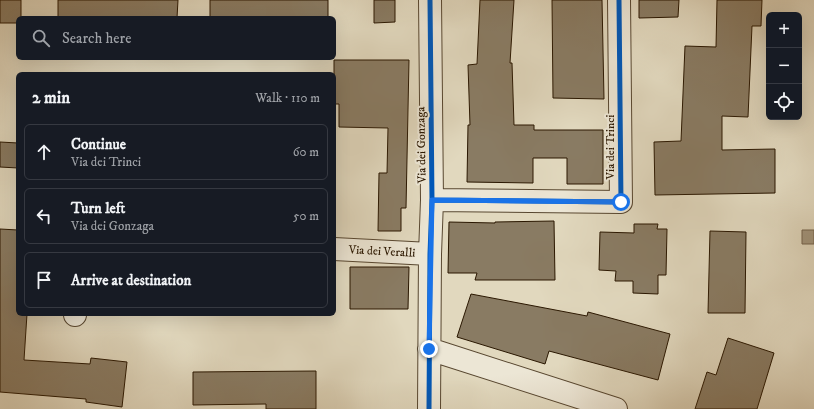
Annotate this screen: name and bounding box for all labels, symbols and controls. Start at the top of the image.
map controls [766,12,802,120]
button: + [766,12,802,48]
search box [16,16,336,60]
icon: search [30,27,52,49]
text: Search here [62,29,131,48]
button: − [766,48,802,84]
button: locate [766,84,802,120]
text: 2 min [32,87,70,109]
text: Walk · 110 m [255,90,320,106]
street label: Via dei Gonzaga [413,106,430,184]
street label: Via dei Trinci [603,115,618,180]
text: Continue [71,135,126,154]
icon: ahead [33,141,55,163]
text: 60 m [293,144,319,160]
text: Via dei Trinci [71,154,141,170]
route start [612,193,630,211]
text: Turn left [71,199,125,218]
icon: left [33,205,55,227]
text: 50 m [293,208,319,224]
text: Via dei Gonzaga [71,218,154,234]
street label: Via dei Veralli [347,242,416,261]
icon: arrive [33,269,55,291]
text: Arrive at destination [71,271,191,290]
route end [420,340,438,358]

